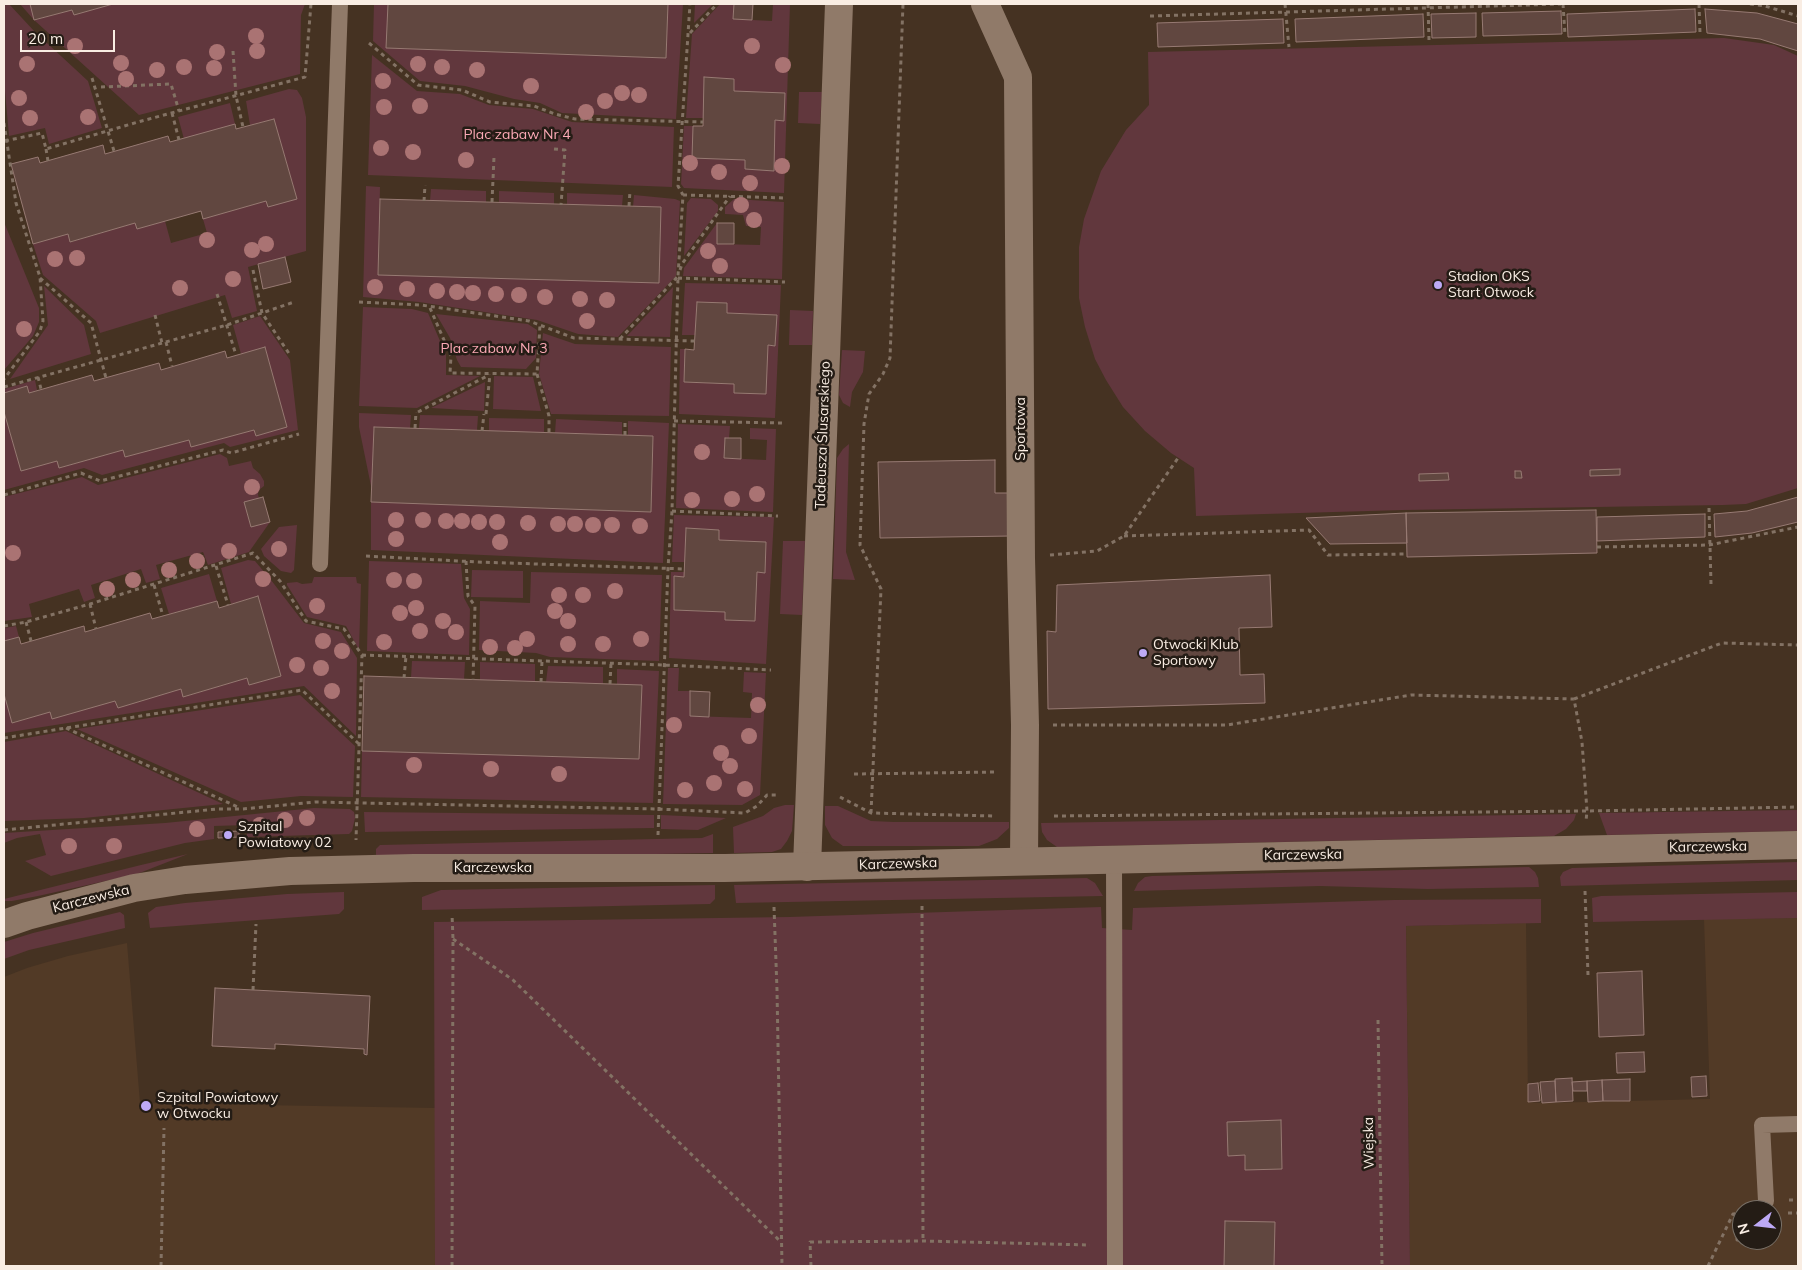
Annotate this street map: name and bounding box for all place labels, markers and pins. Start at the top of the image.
place label: Stadion OKS Start Otwock [1448,269,1534,302]
marker: Stadion OKS Start Otwock [1432,279,1444,291]
place label: Otwocki Klub Sportowy [1153,637,1239,670]
marker: Otwocki Klub Sportowy [1137,647,1149,659]
place label: Szpital Powiatowy 02 [238,819,332,852]
marker: Szpital Powiatowy 02 [222,829,234,841]
place label: Szpital Powiatowy w Otwocku [157,1090,278,1122]
marker: Szpital Powiatowy w Otwocku [139,1099,153,1113]

